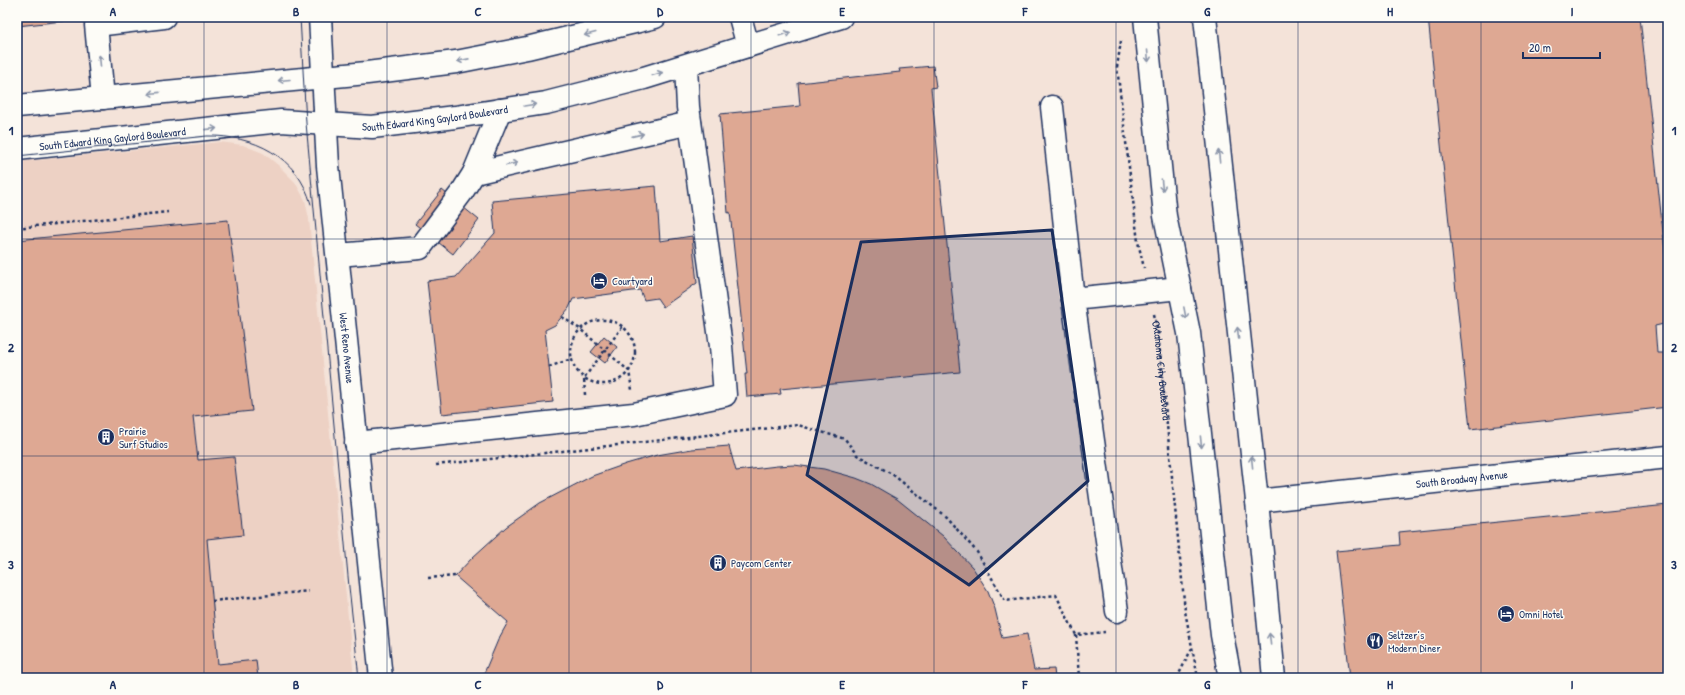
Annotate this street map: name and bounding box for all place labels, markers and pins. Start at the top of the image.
hotel icon: Courtyard [589,271,609,291]
place label: Courtyard [612,274,653,288]
place label: Prairie Surf Studios [119,424,168,451]
building icon: Prairie Surf Studios [96,427,116,447]
building icon: Paycom Center [708,553,728,573]
place label: Paycom Center [731,556,793,570]
hotel icon: Omni Hotel [1496,604,1516,624]
place label: Omni Hotel [1519,607,1563,621]
place label: Seltzer’s Modern Diner [1388,628,1441,655]
restaurant icon: Seltzer’s Modern Diner [1365,631,1385,651]

